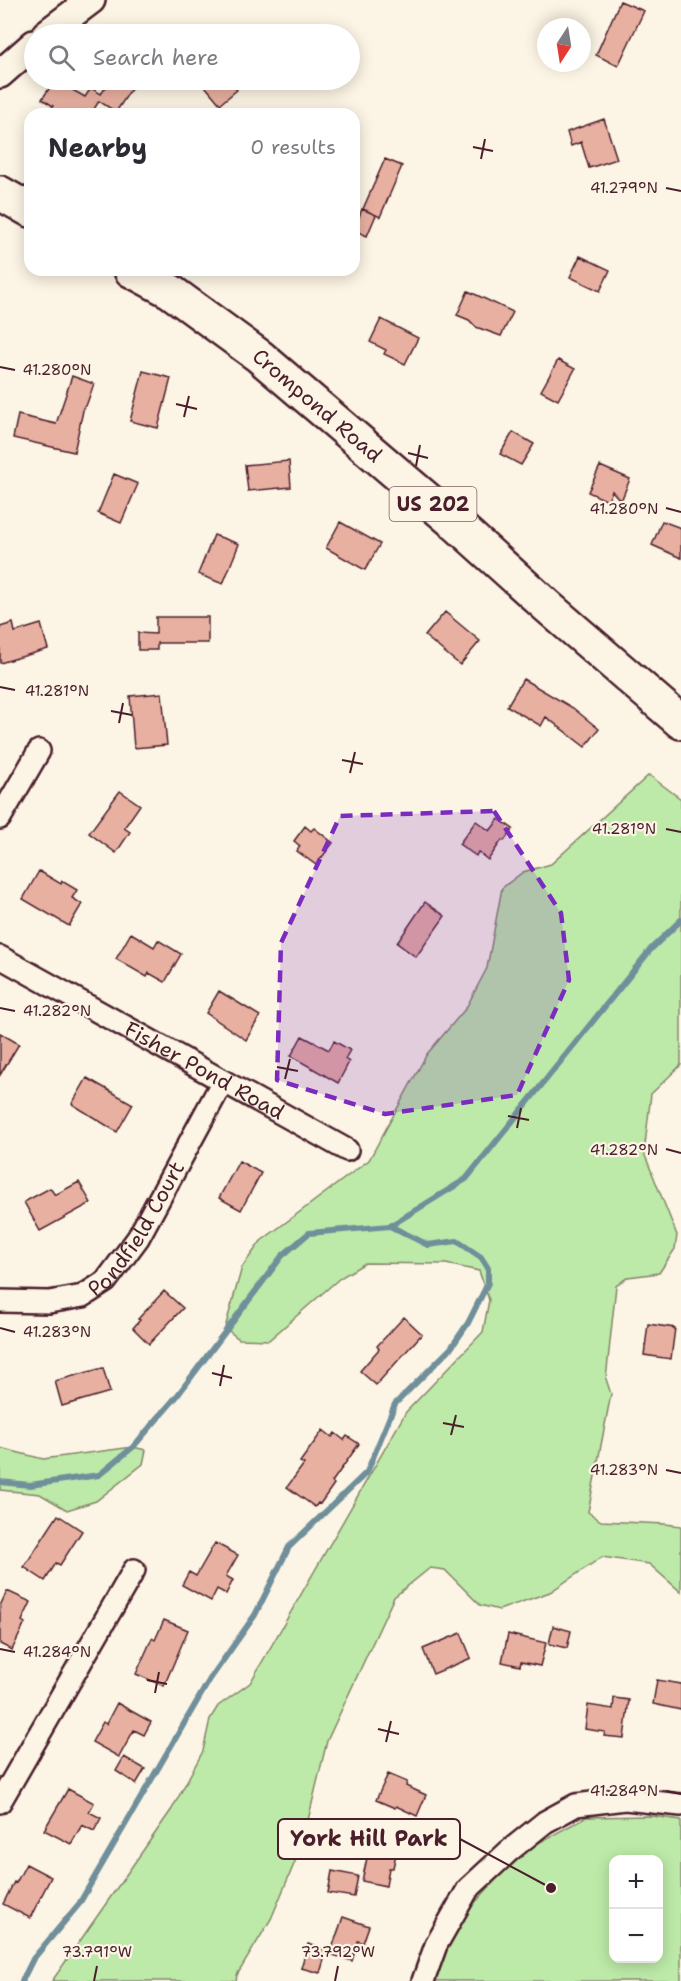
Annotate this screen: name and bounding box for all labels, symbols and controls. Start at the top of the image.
north arrow [537,18,591,72]
search box [24,24,360,90]
icon: search [45,41,78,74]
text: Search here [93,43,219,72]
text: Nearby [48,130,147,165]
text: 0 results [250,134,336,160]
text: 41.279°N [590,178,658,198]
street label: Crompond Road [246,342,388,469]
text: 41.280°N [23,360,91,380]
road number: US 202 [390,487,476,521]
text: 41.280°N [590,499,658,519]
text: 41.281°N [25,681,89,701]
text: 41.281°N [592,819,656,839]
text: 41.282°N [23,1001,91,1021]
street label: Fisher Pond Road [120,1015,289,1126]
text: 41.282°N [590,1140,658,1160]
street label: Pondfield Court [83,1156,191,1303]
text: 41.283°N [23,1322,91,1342]
text: 41.283°N [590,1460,658,1480]
text: 41.284°N [23,1642,91,1662]
text: 41.284°N [590,1781,658,1801]
callout: York Hill Park [278,1819,460,1859]
text: York Hill Park [290,1824,448,1853]
map controls [609,1855,663,1963]
button: + [609,1855,663,1909]
button: − [609,1909,663,1963]
text: 73.791°W [62,1942,132,1962]
text: 73.792°W [301,1942,375,1962]

